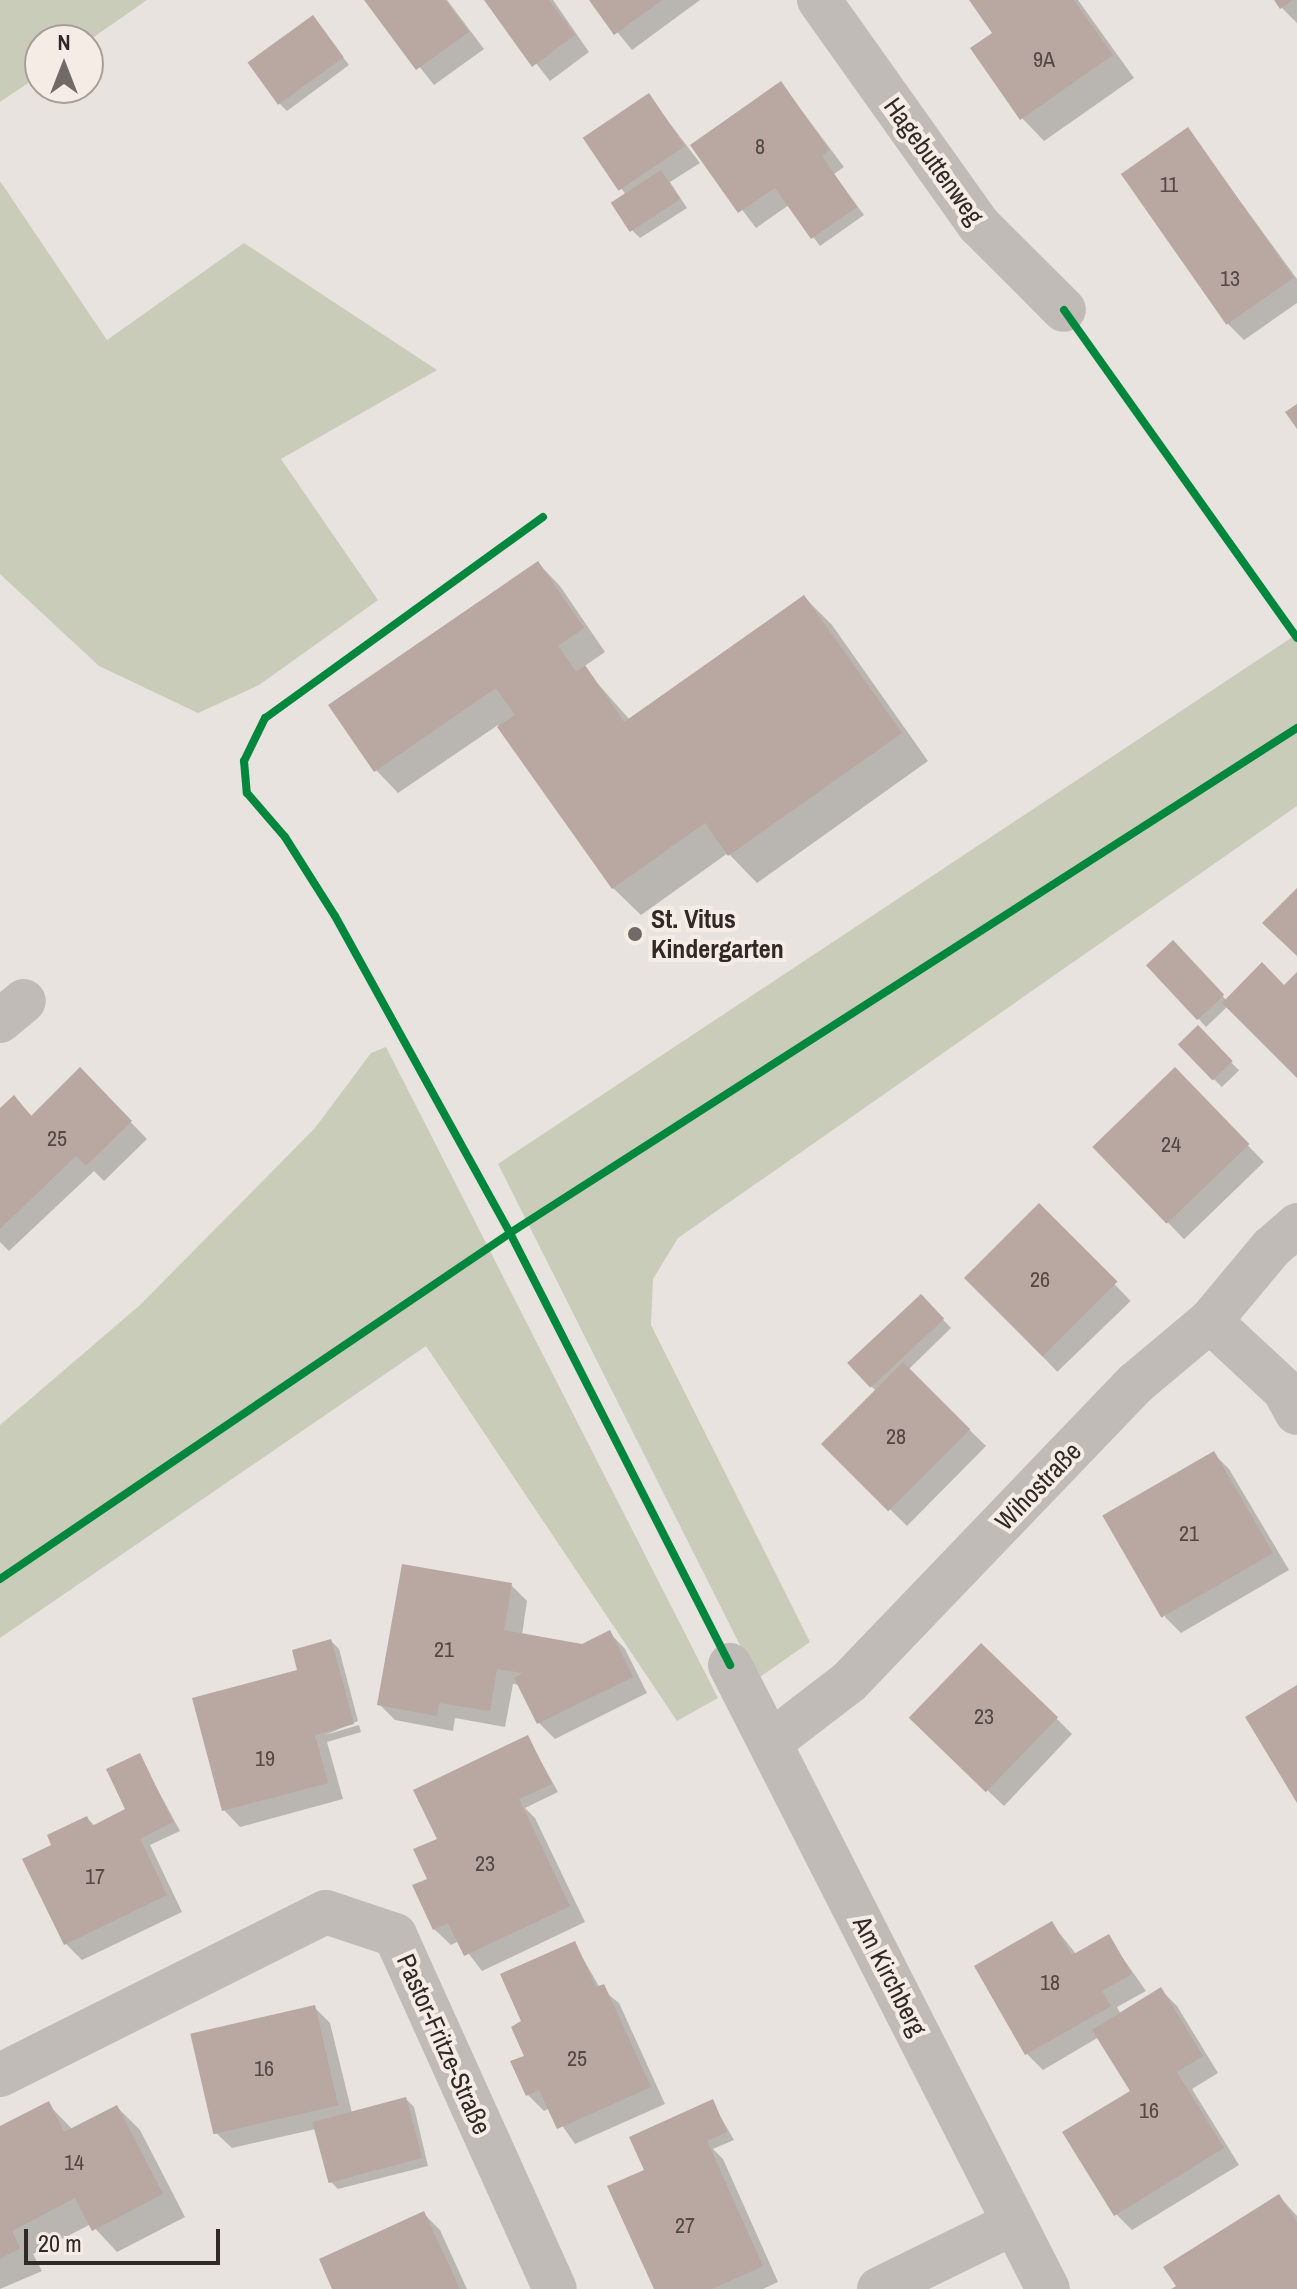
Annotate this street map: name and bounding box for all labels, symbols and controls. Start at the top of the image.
north arrow [24,24,104,104]
text: N [57,27,71,57]
house number: 9A [1033,47,1055,73]
street label: Hagebuttenweg [877,91,991,231]
house number: 8 [755,134,765,160]
house number: 11 [1160,172,1178,198]
house number: 13 [1220,266,1240,292]
place label: St. Vitus Kindergarten [651,903,784,964]
marker: St. Vitus Kindergarten [626,925,644,943]
house number: 25 [47,1126,67,1152]
house number: 24 [1161,1132,1181,1158]
house number: 26 [1030,1267,1050,1293]
house number: 28 [886,1424,906,1450]
street label: Wihostraße [989,1436,1087,1536]
house number: 21 [1179,1521,1199,1547]
house number: 21 [434,1637,454,1663]
house number: 23 [974,1704,994,1730]
house number: 19 [255,1746,275,1772]
house number: 23 [475,1851,495,1877]
house number: 17 [85,1864,105,1890]
street label: Am Kirchberg [847,1911,933,2041]
street label: Pastor-Fritze-Straße [390,1949,498,2139]
house number: 18 [1040,1970,1060,1996]
house number: 25 [567,2046,587,2072]
house number: 16 [254,2056,274,2082]
house number: 16 [1139,2098,1159,2124]
house number: 14 [64,2150,84,2176]
scale bar [28,2213,224,2263]
house number: 27 [675,2213,695,2239]
text: 20 m [38,2227,82,2259]

